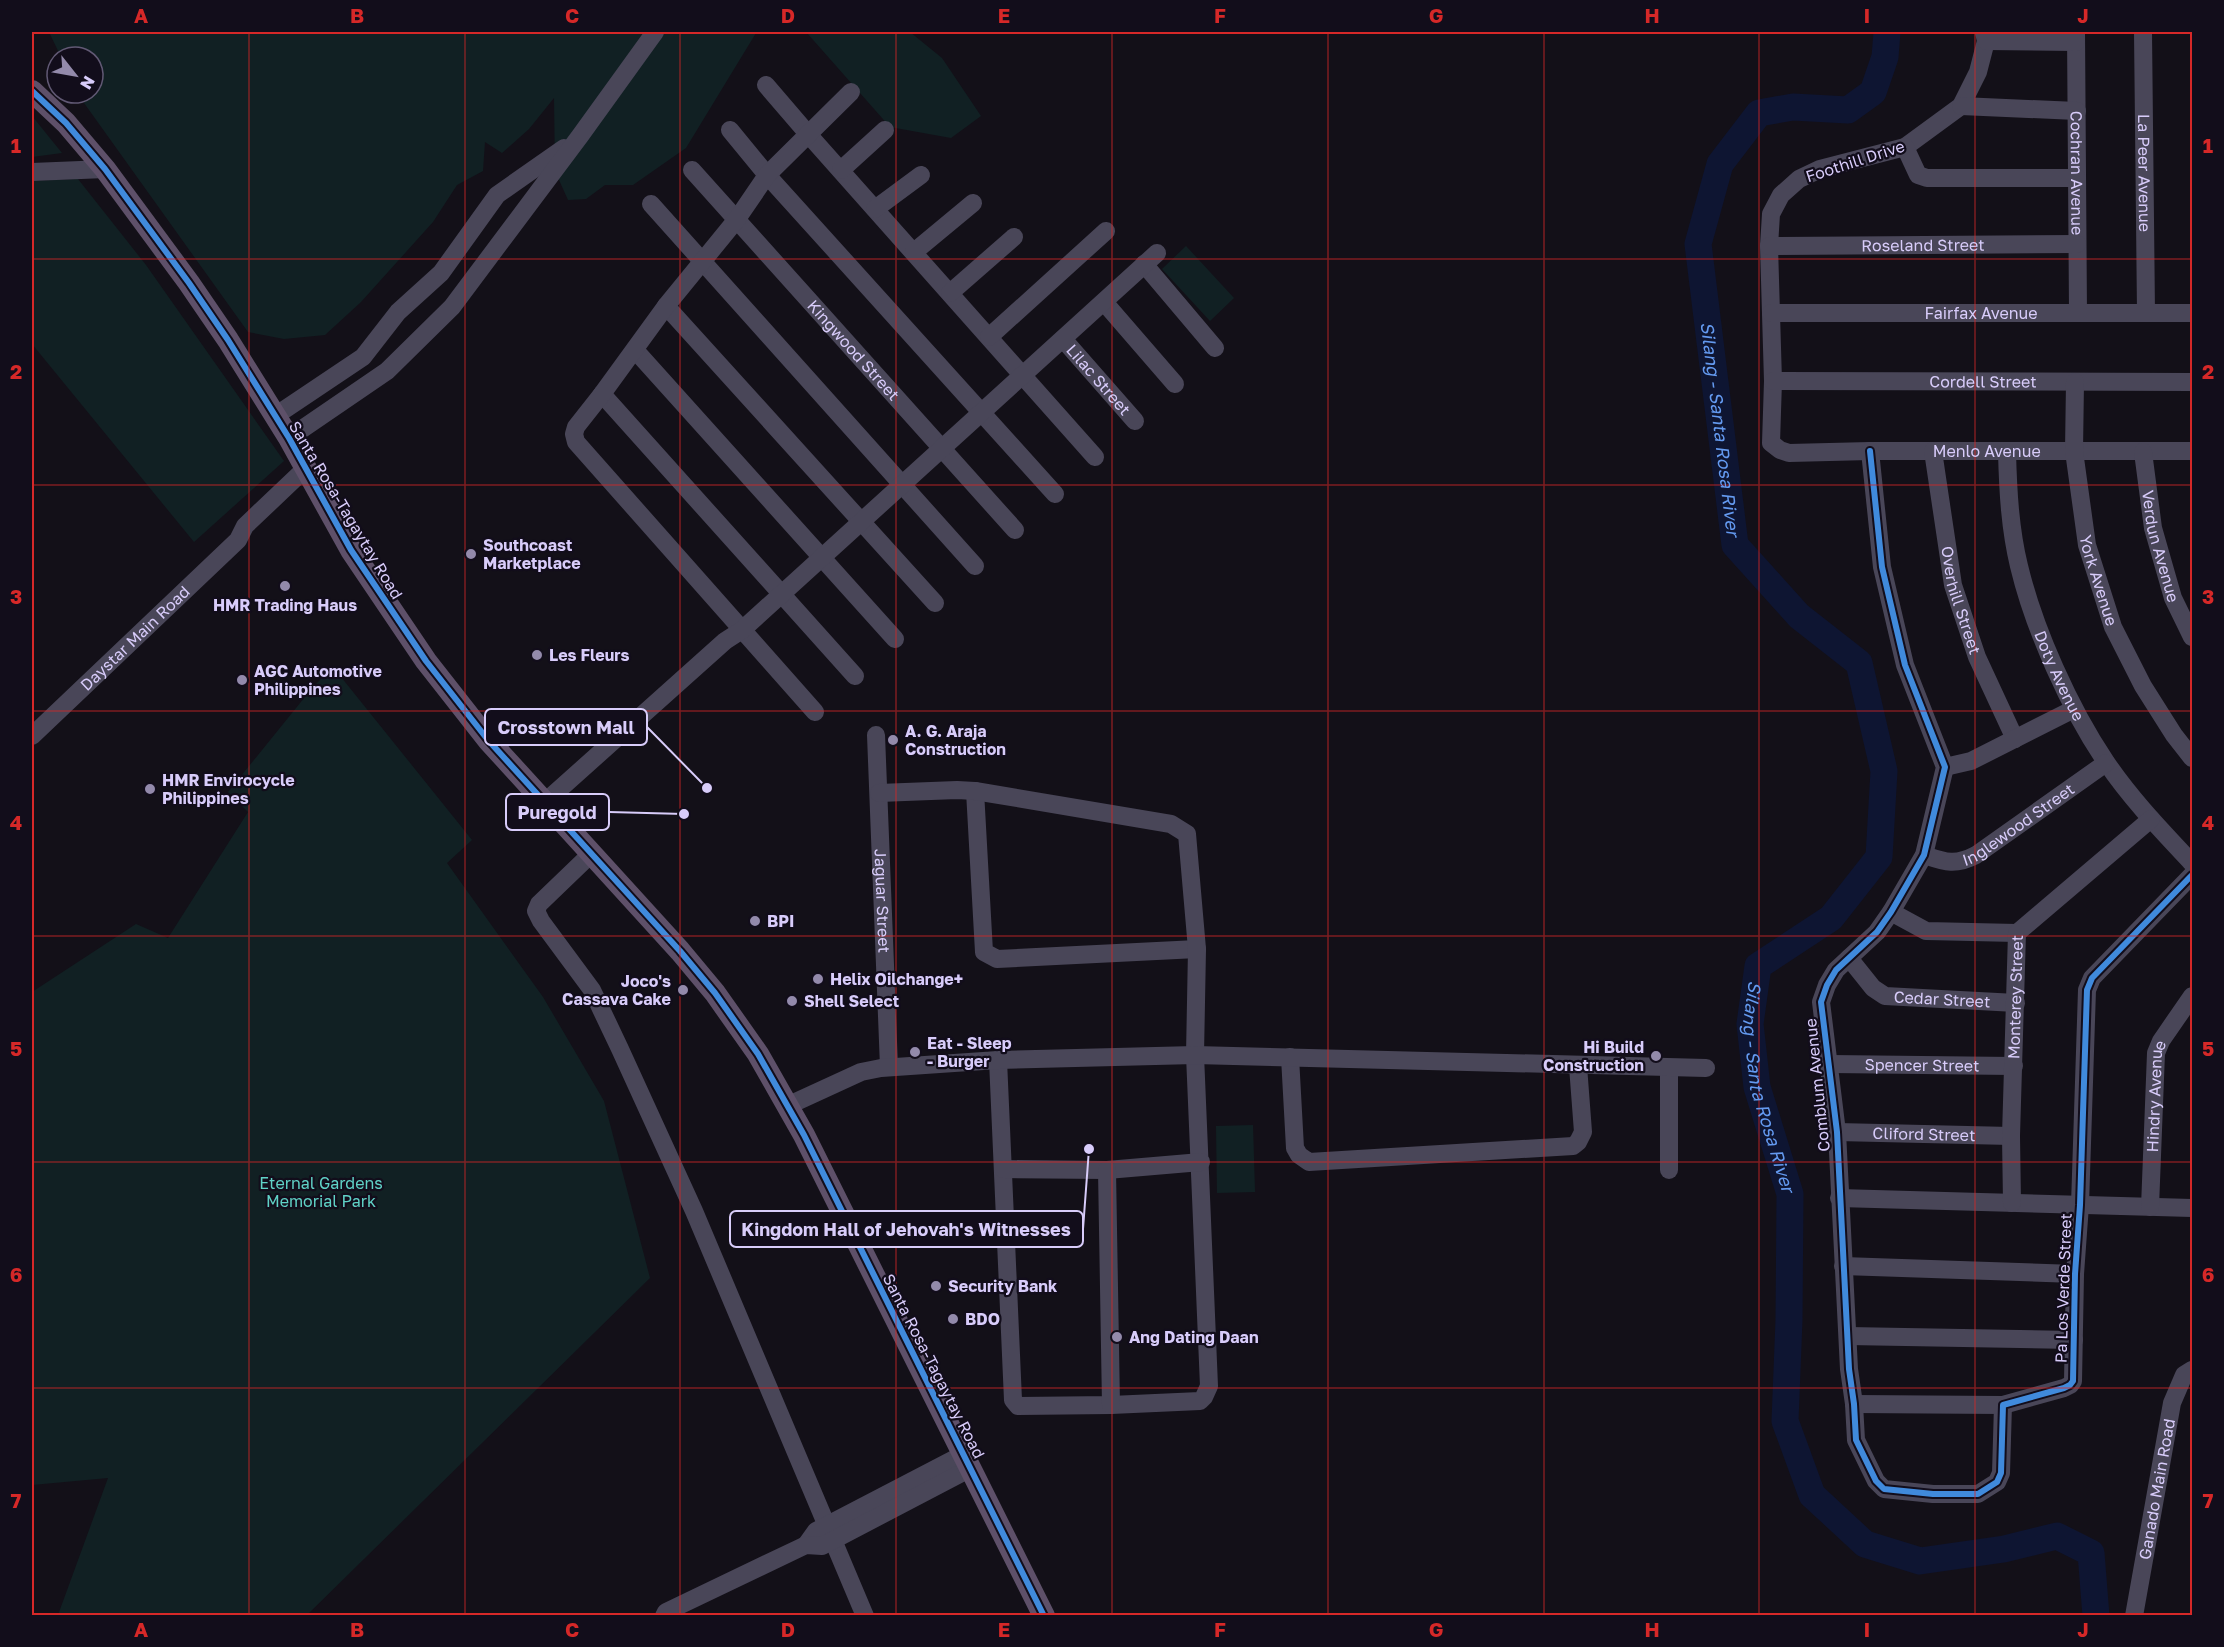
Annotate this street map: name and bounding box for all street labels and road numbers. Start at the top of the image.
street label: Cochran Avenue [2067,111,2087,235]
street label: La Peer Avenue [2134,114,2155,232]
street label: Foothill Drive [1803,136,1907,186]
street label: Roseland Street [1861,235,1985,255]
street label: Kingwood Street [803,296,904,405]
street label: Fairfax Avenue [1924,303,2038,323]
street label: Lilac Street [1062,340,1135,419]
street label: Cordell Street [1929,371,2037,392]
street label: Santa Rosa-Tagaytay Road [285,417,407,603]
street label: Menlo Avenue [1933,441,2041,461]
street label: Verdun Avenue [2138,489,2184,605]
street label: York Avenue [2076,534,2122,628]
street label: Overhill Street [1937,545,1985,657]
street label: Daystar Main Road [76,581,194,695]
street label: Doty Avenue [2030,628,2089,724]
street label: Inglewood Street [1960,779,2078,870]
street label: Jaguar Street [870,848,895,953]
street label: Monterey Street [2003,935,2027,1059]
street label: Cedar Street [1893,986,1991,1012]
street label: Comblum Avenue [1800,1017,1834,1153]
street label: Hindry Avenue [2142,1037,2170,1153]
street label: Spencer Street [1864,1054,1980,1076]
street label: Cliford Street [1872,1123,1976,1145]
street label: Pa Los Verde Street [2050,1213,2076,1363]
street label: Santa Rosa-Tagaytay Road [879,1270,989,1462]
street label: Ganado Main Road [2134,1417,2179,1561]

